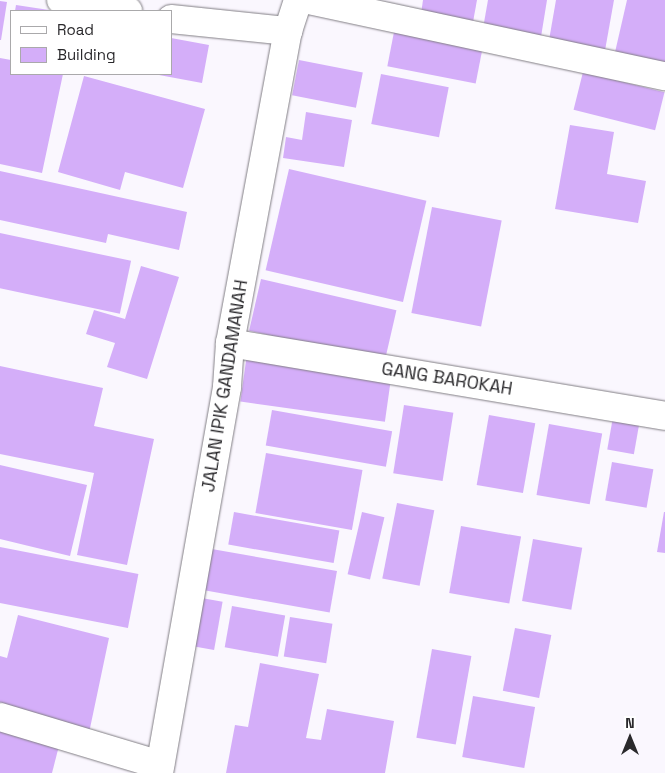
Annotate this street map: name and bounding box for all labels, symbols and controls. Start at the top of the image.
legend [10,10,172,75]
text: Road [57,20,94,39]
text: Building [57,45,116,64]
street label: JALAN IPIK GANDAMANAH [198,278,252,494]
street label: GANG BAROKAH [380,358,514,400]
north arrow [605,713,655,763]
text: N [625,714,635,732]

